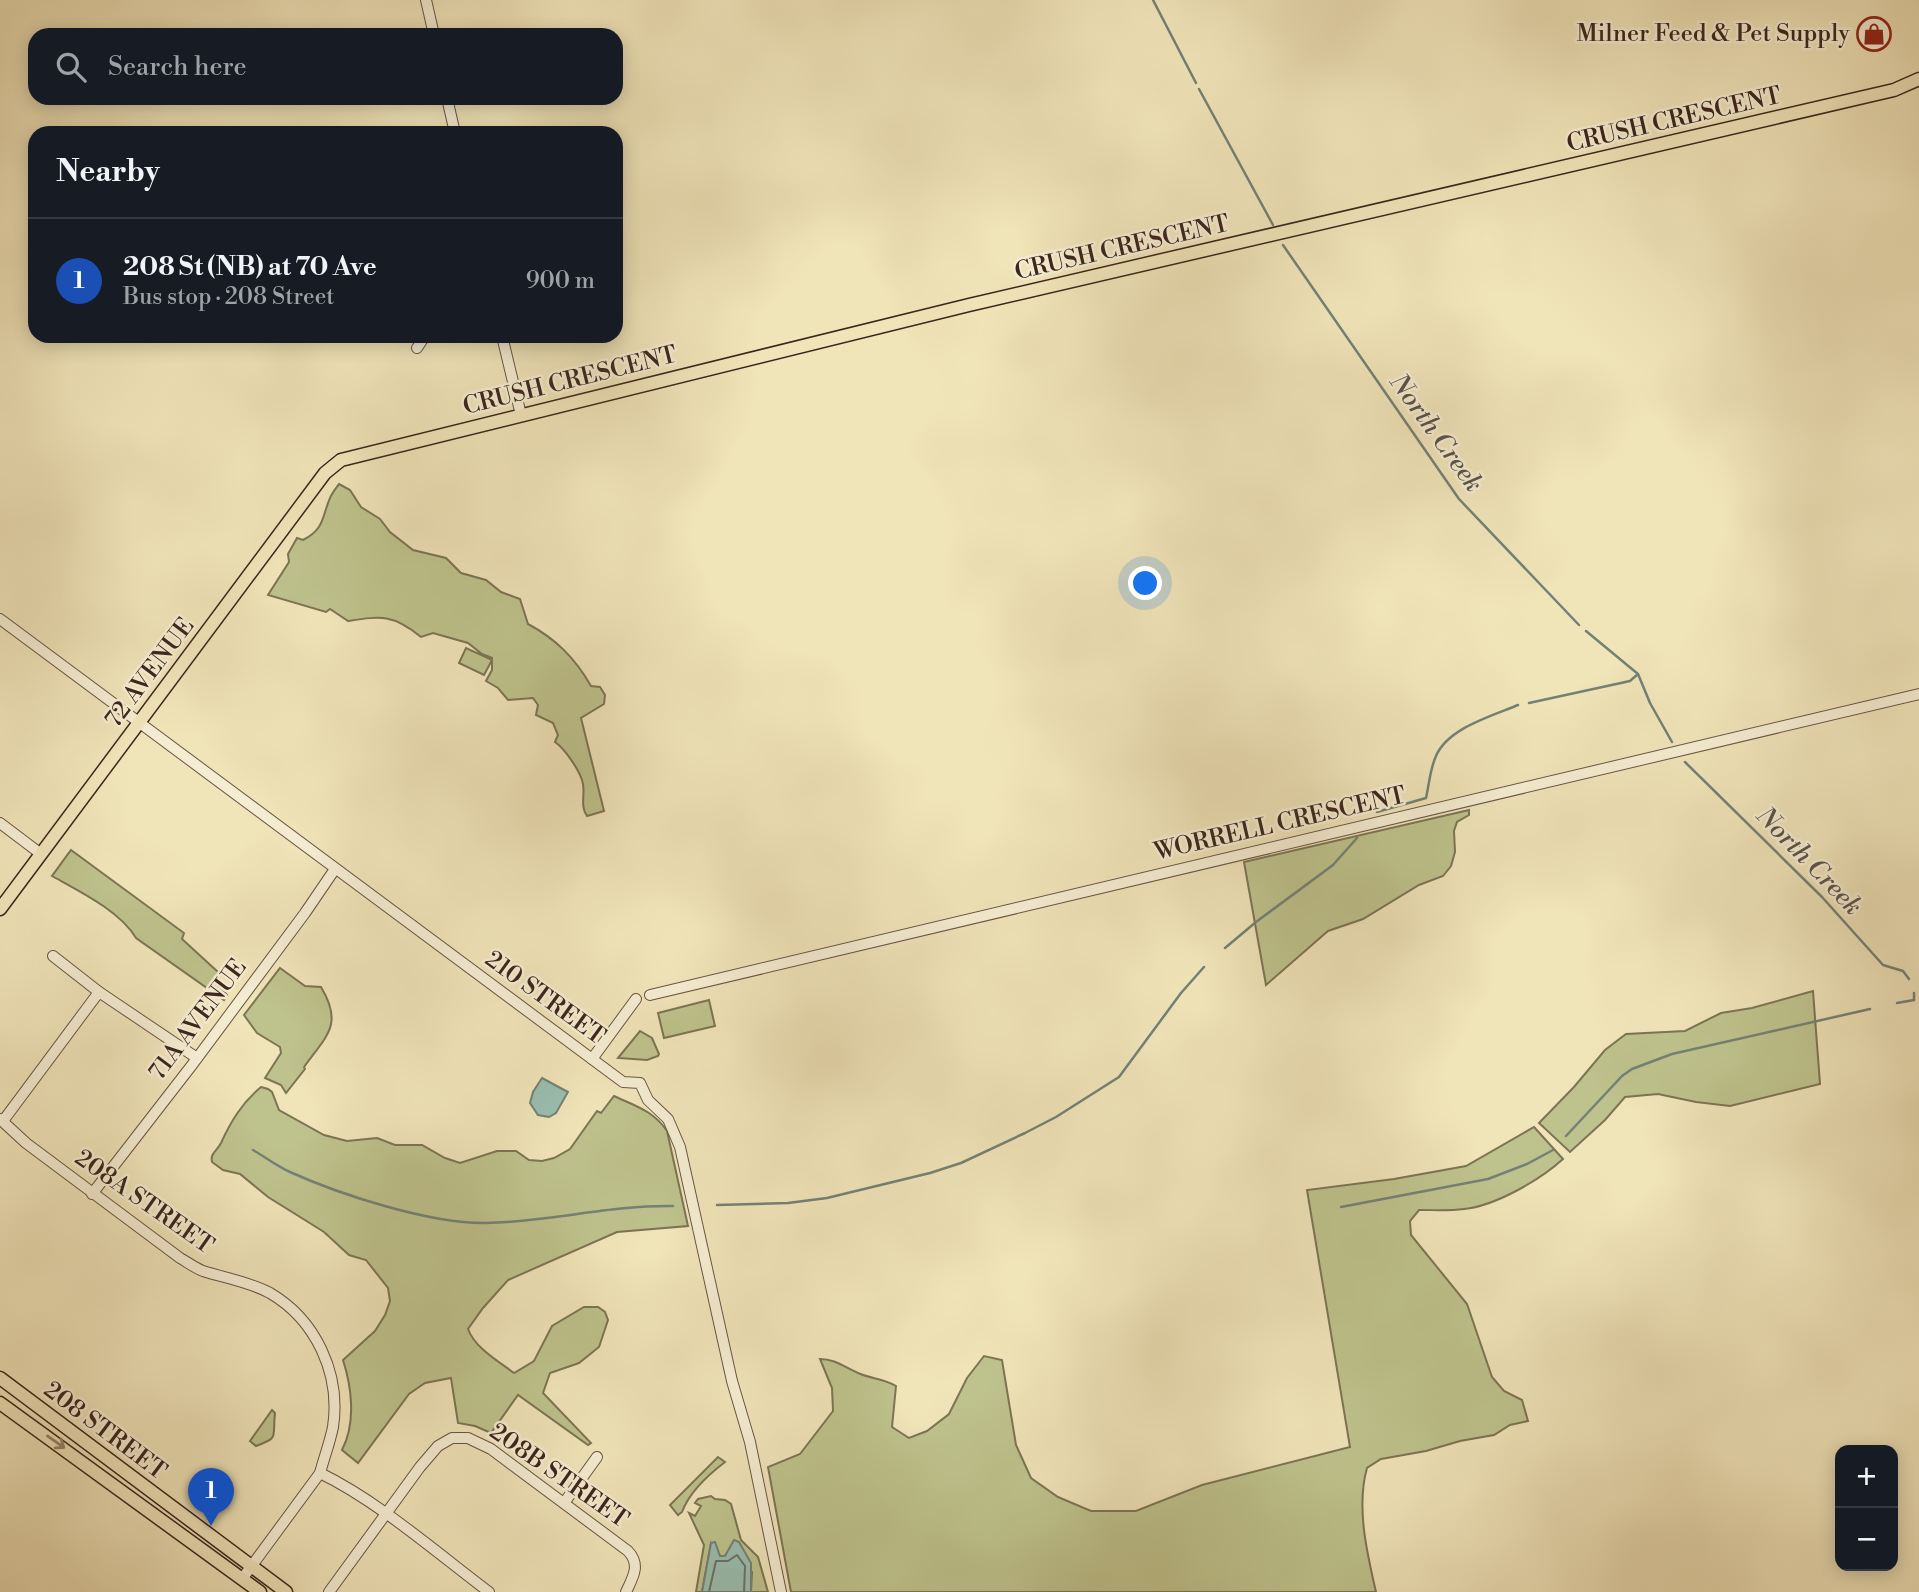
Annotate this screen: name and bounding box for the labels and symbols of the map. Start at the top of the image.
shop icon: Milner Feed & Pet Supply [1855,15,1893,53]
place label: Milner Feed & Pet Supply [1576,19,1850,49]
street label: CRUSH CRESCENT [1564,81,1784,159]
street label: CRUSH CRESCENT [1012,209,1232,287]
street label: CRUSH CRESCENT [460,340,680,422]
water label: North Creek [1382,367,1490,499]
your location [1128,566,1162,600]
street label: 72 AVENUE [99,612,201,734]
street label: WORRELL CRESCENT [1150,780,1409,868]
water label: North Creek [1749,799,1869,922]
street label: 210 STREET [479,944,611,1052]
street label: 71A AVENUE [143,953,253,1087]
street label: 208A STREET [69,1143,219,1261]
street label: 208 STREET [38,1375,172,1487]
street label: 208B STREET [484,1417,634,1535]
one-way arrow [46,1435,65,1449]
pin: 1 [188,1468,234,1526]

